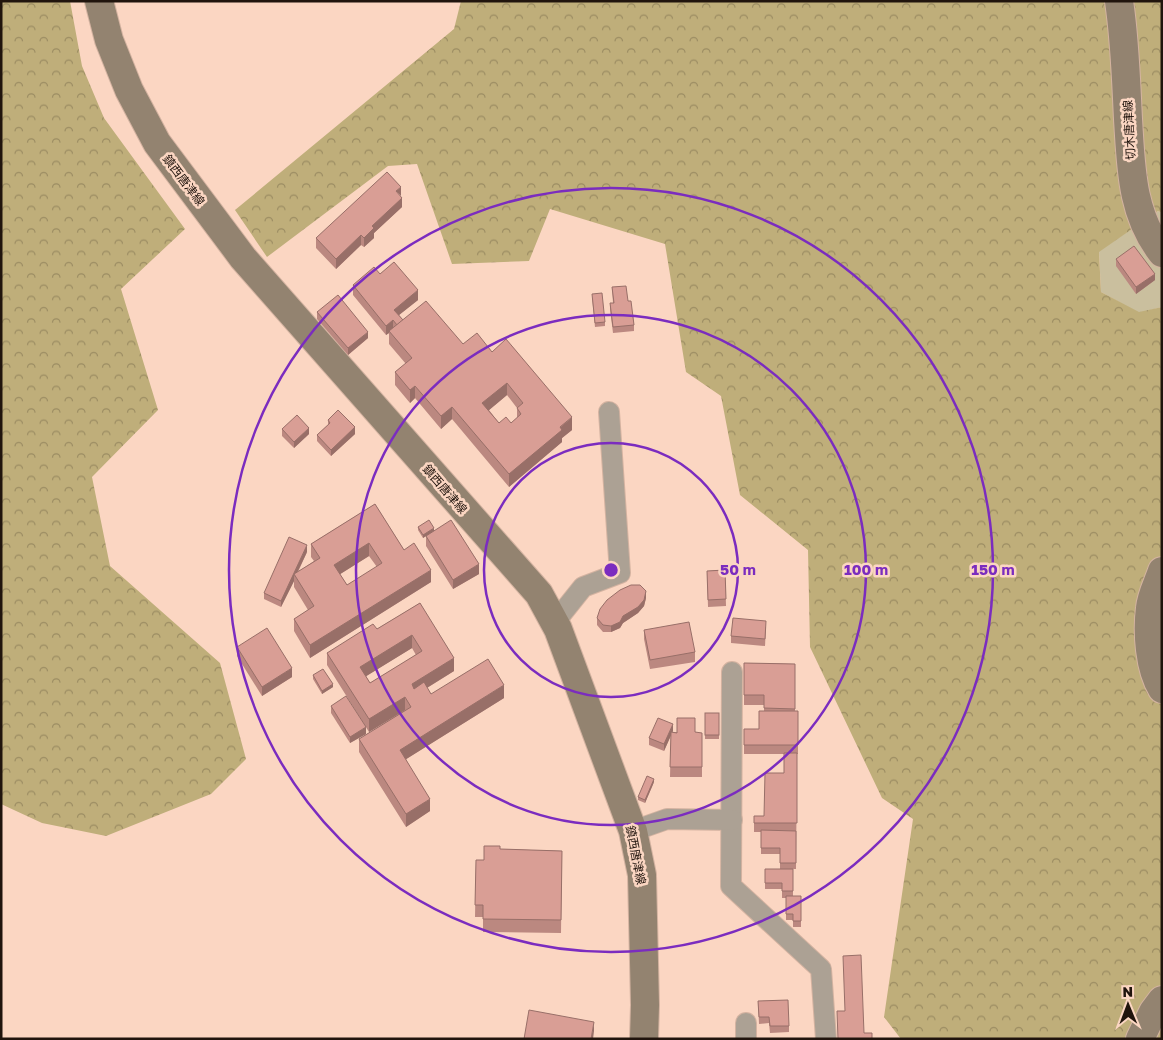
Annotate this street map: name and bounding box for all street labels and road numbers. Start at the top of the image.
street label: 切木唐津線 [1120,100,1138,160]
street label: 鎮西唐津線 [160,152,208,208]
street label: 鎮西唐津線 [420,461,470,517]
street label: 鎮西唐津線 [623,824,649,886]

